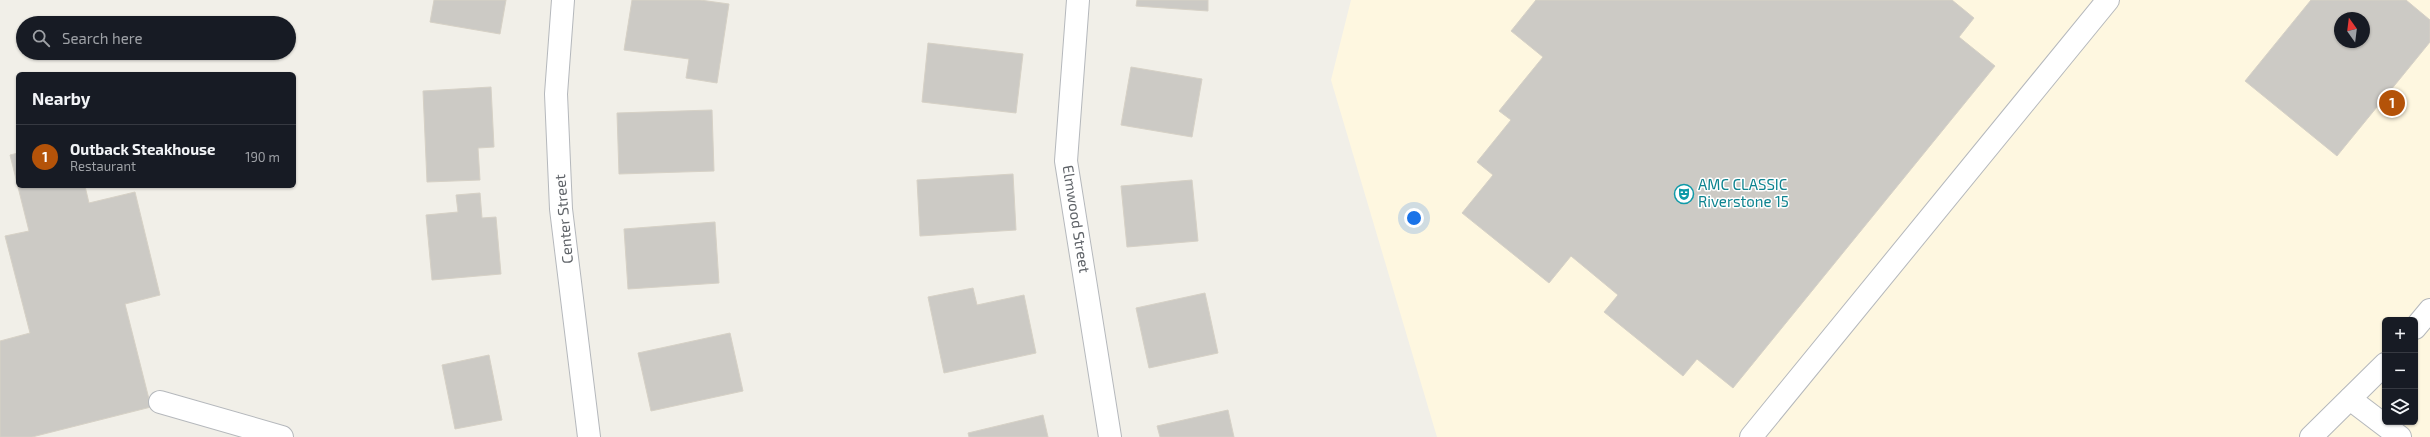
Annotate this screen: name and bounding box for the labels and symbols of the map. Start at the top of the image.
north arrow [2334,12,2370,48]
pin: 1 [2379,88,2405,118]
street label: Elmwood Street [1060,164,1094,274]
street label: Center Street [550,173,576,265]
place label: AMC CLASSIC Riverstone 15 [1698,175,1789,210]
theatre icon: AMC CLASSIC Riverstone 15 [1673,183,1695,205]
your location [1404,208,1424,228]

